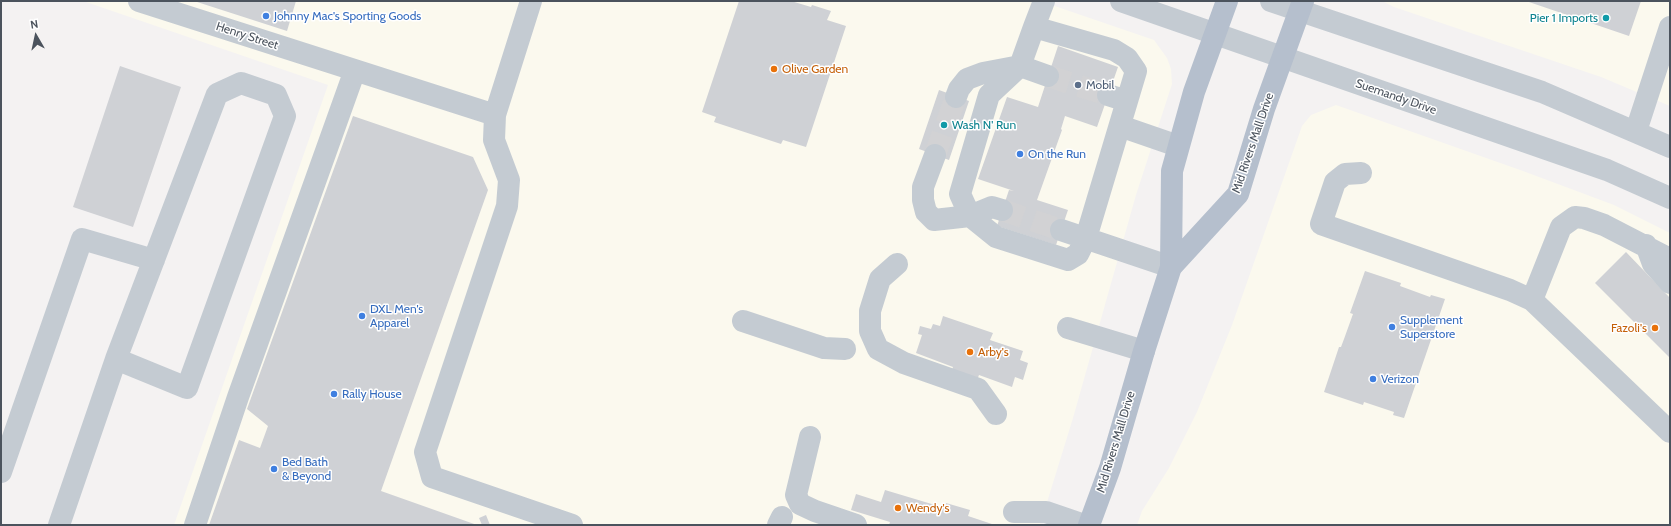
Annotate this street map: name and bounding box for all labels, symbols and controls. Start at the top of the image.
place label: Johnny Mac's Sporting Goods [274,9,421,23]
marker: Johnny Mac's Sporting Goods [261,11,271,21]
place label: Pier 1 Imports [1530,11,1598,25]
marker: Pier 1 Imports [1601,13,1611,23]
north arrow [16,16,56,56]
text: N [29,17,39,32]
street label: Henry Street [214,19,280,53]
place label: Olive Garden [782,62,848,76]
marker: Olive Garden [769,64,779,74]
street label: Suemandy Drive [1354,76,1438,118]
place label: Mobil [1086,78,1114,92]
marker: Mobil [1073,80,1083,90]
street label: Mid Rivers Mall Drive [1229,91,1277,195]
place label: Wash N' Run [952,118,1016,132]
marker: Wash N' Run [939,120,949,130]
place label: On the Run [1028,147,1086,161]
marker: On the Run [1015,149,1025,159]
place label: DXL Men's Apparel [370,302,423,330]
marker: DXL Men's Apparel [357,311,367,321]
place label: Supplement Superstore [1400,313,1463,341]
place label: Fazoli's [1611,321,1647,335]
marker: Supplement Superstore [1387,322,1397,332]
marker: Fazoli's [1650,323,1660,333]
place label: Arby's [978,345,1009,359]
marker: Arby's [965,347,975,357]
place label: Verizon [1381,372,1419,386]
marker: Verizon [1368,374,1378,384]
place label: Rally House [342,387,402,401]
marker: Rally House [329,389,339,399]
street label: Mid Rivers Mall Drive [1094,390,1138,494]
place label: Bed Bath & Beyond [282,455,331,483]
marker: Bed Bath & Beyond [269,464,279,474]
place label: Wendy's [906,501,949,515]
marker: Wendy's [893,503,903,513]

